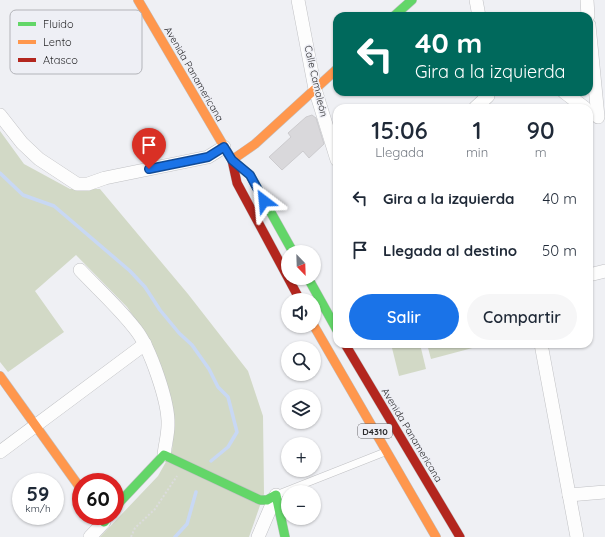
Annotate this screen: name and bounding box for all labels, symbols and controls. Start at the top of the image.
legend [10,10,142,74]
text: Fluido [43,17,74,31]
street label: Avenida Panamericana [161,24,227,124]
text: 40 m [415,25,482,60]
icon: left [349,28,401,80]
text: Lento [43,35,72,49]
street label: Calle Camaleón [301,44,331,118]
text: Atasco [43,53,78,67]
text: Gira a la izquierda [415,60,566,83]
text: 15:06 [371,115,428,145]
text: 1 [472,115,482,145]
text: 90 [526,115,555,145]
pin [132,128,166,169]
icon: arrive [138,134,160,156]
text: Llegada [375,144,424,160]
text: min [466,144,488,160]
text: m [535,144,546,160]
position arrow [243,180,285,222]
icon: left [349,187,371,209]
text: Gira a la izquierda [383,189,515,208]
text: 40 m [542,189,577,208]
icon: arrive [349,239,371,261]
text: Llegada al destino [383,241,517,260]
text: 50 m [542,241,577,260]
north arrow [281,245,321,285]
map controls [281,245,321,525]
button: sound [281,293,321,333]
button: Salir [349,294,459,340]
button: Compartir [467,294,577,340]
button: search [281,341,321,381]
street label: Avenida Panamericana [379,386,445,484]
button: layers [281,389,321,429]
road number: D4310 [358,424,392,438]
button: + [281,437,321,477]
speed limit sign: 60 [72,473,124,525]
text: 59 [27,481,49,506]
button: − [281,485,321,525]
text: km/h [25,502,51,515]

